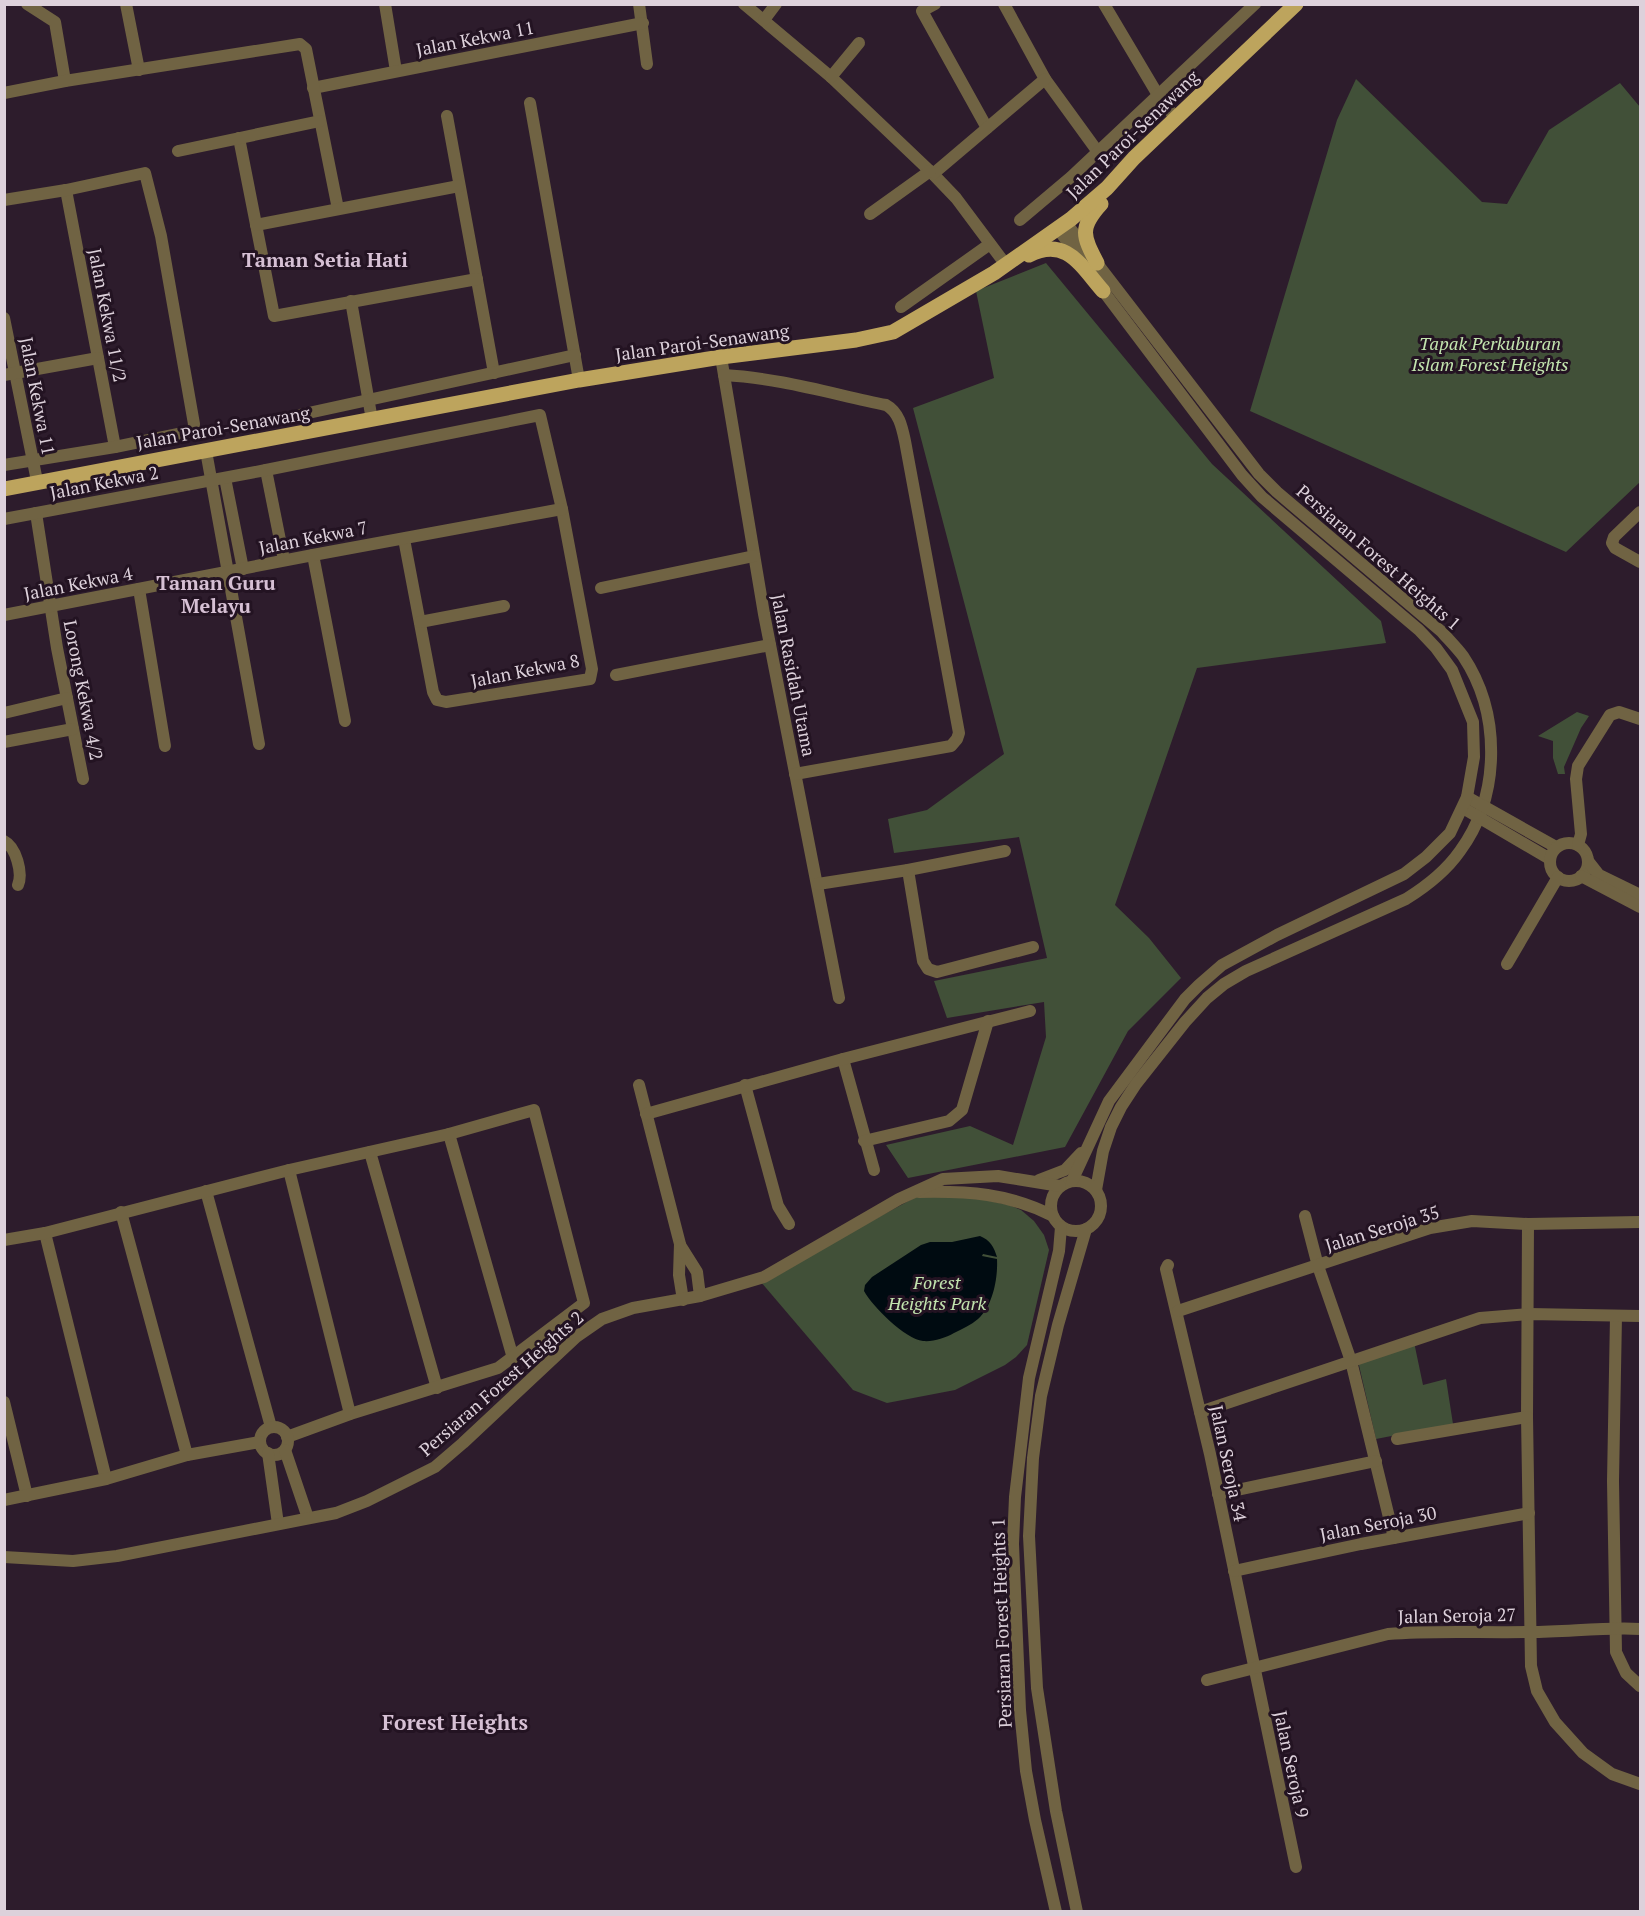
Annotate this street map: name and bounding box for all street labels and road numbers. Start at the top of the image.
street label: Jalan Kekwa 11 [414,15,536,61]
street label: Jalan Paroi-Senawang [1061,64,1204,204]
street label: Jalan Kekwa 11/2 [83,246,133,384]
street label: Jalan Paroi-Senawang [613,318,791,366]
street label: Jalan Kekwa 11 [15,335,61,457]
street label: Jalan Paroi-Senawang [135,400,312,454]
street label: Jalan Kekwa 2 [48,460,160,504]
street label: Persiaran Forest Heights 1 [1292,479,1466,635]
street label: Jalan Kekwa 7 [257,515,369,559]
street label: Jalan Kekwa 4 [22,561,135,605]
street label: Jalan Rasidah Utama [766,592,822,758]
street label: Lorong Kekwa 4/2 [59,618,109,762]
street label: Jalan Kekwa 8 [469,648,581,692]
street label: Jalan Seroja 35 [1322,1199,1442,1257]
street label: Persiaran Forest Heights 2 [414,1305,588,1461]
street label: Jalan Seroja 34 [1205,1403,1253,1524]
street label: Jalan Seroja 30 [1318,1500,1438,1546]
street label: Persiaran Forest Heights 1 [985,1518,1017,1728]
street label: Jalan Seroja 27 [1398,1602,1516,1628]
street label: Jalan Seroja 9 [1269,1708,1315,1820]

